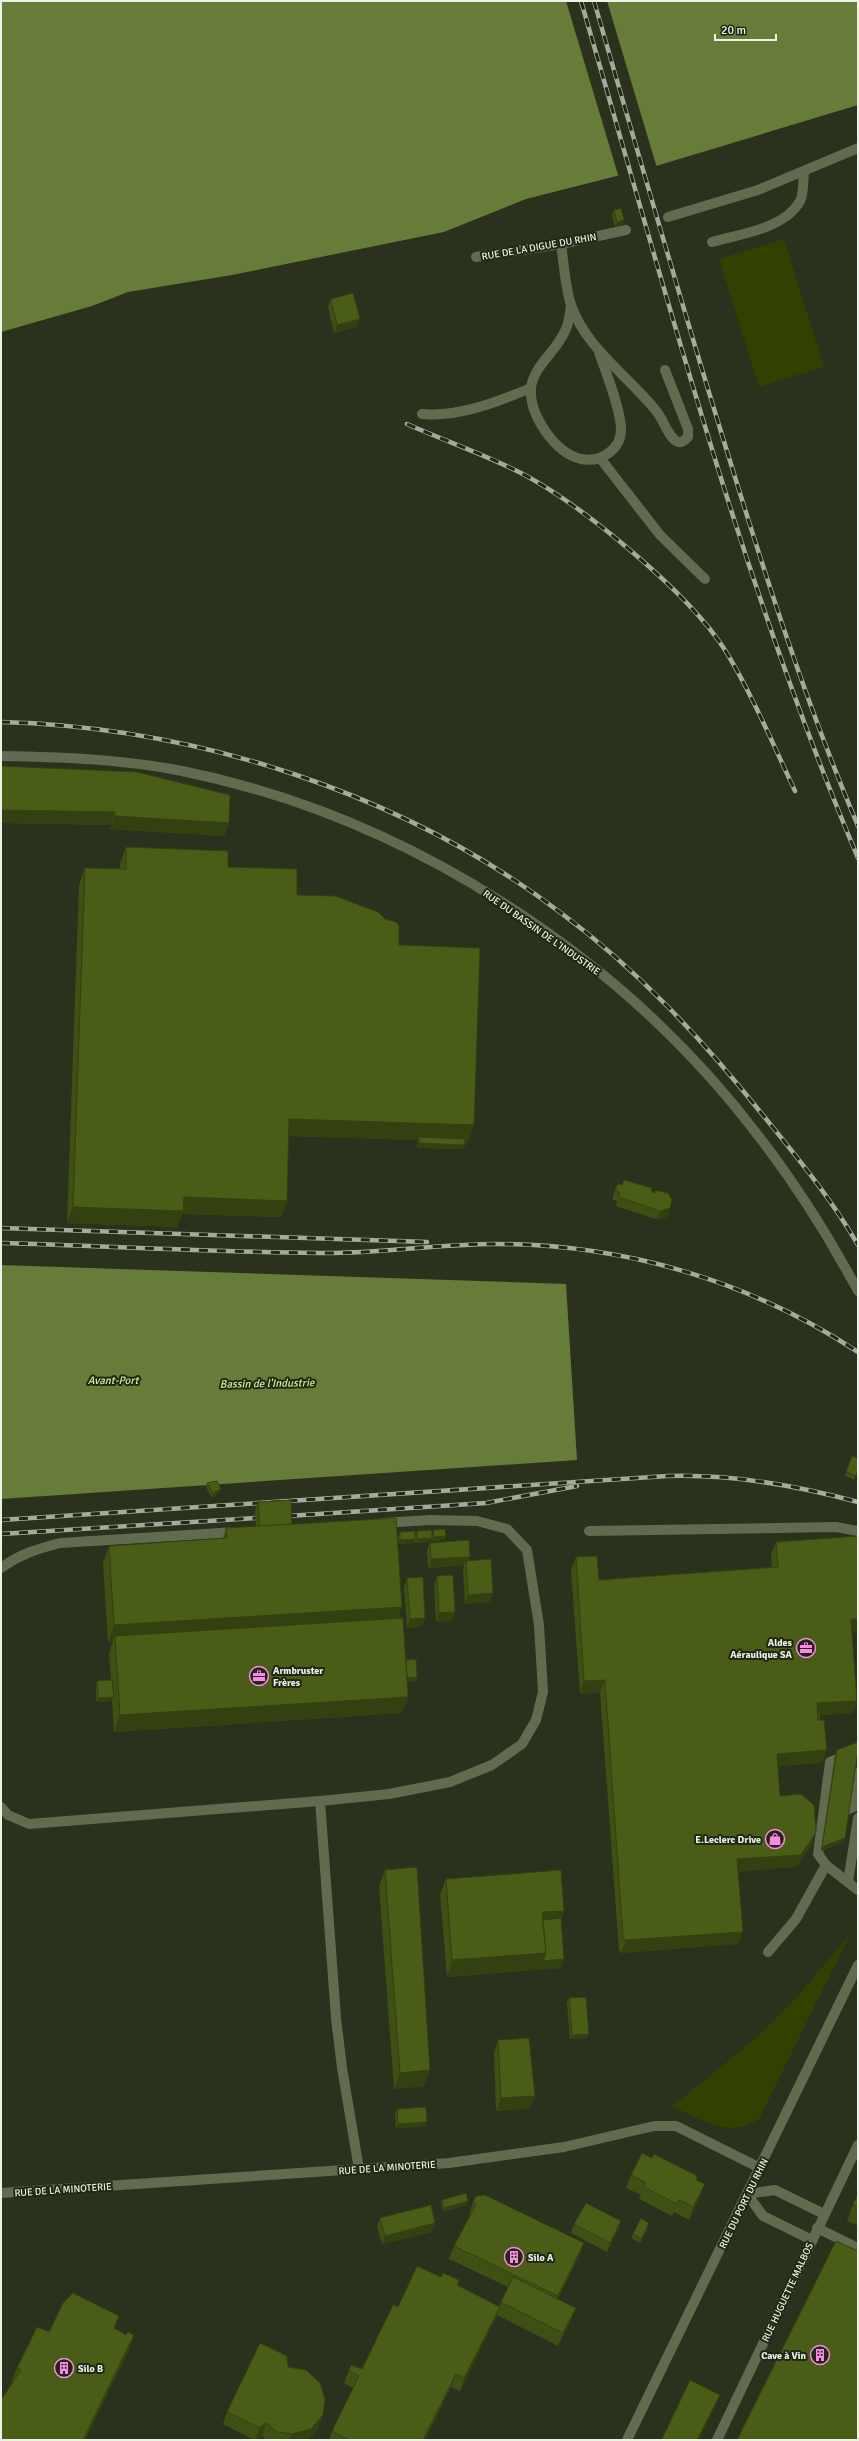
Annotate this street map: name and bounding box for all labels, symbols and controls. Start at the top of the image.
scale bar [715,16,776,42]
text: 20 m [721,23,746,38]
street label: RUE DE LA DIGUE DU RHIN [481,231,598,263]
street label: RUE DU BASSIN DE L'INDUSTRIE [481,888,603,978]
water label: Avant-Port [88,1374,139,1387]
water label: Bassin de l'Industrie [220,1376,315,1391]
place label: Aldes Aéraulique SA [730,1637,793,1661]
office icon: Aldes Aéraulique SA [795,1637,817,1659]
office icon: Armbruster Frères [248,1665,270,1687]
place label: Armbruster Frères [273,1665,323,1689]
shop icon: E.Leclerc Drive [764,1828,786,1850]
place label: E.Leclerc Drive [695,1834,761,1846]
street label: RUE DU PORT DU RHIN [717,2156,771,2251]
street label: RUE DE LA MINOTERIE [338,2159,436,2177]
street label: RUE DE LA MINOTERIE [14,2181,112,2199]
street label: RUE HUGUETTE MALBOS [760,2241,816,2344]
building icon: Silo A [503,2246,525,2268]
place label: Silo A [528,2252,554,2264]
building icon: Cave à Vin [809,2344,831,2366]
place label: Cave à Vin [761,2350,807,2362]
building icon: Silo B [53,2357,75,2379]
place label: Silo B [78,2363,103,2375]

